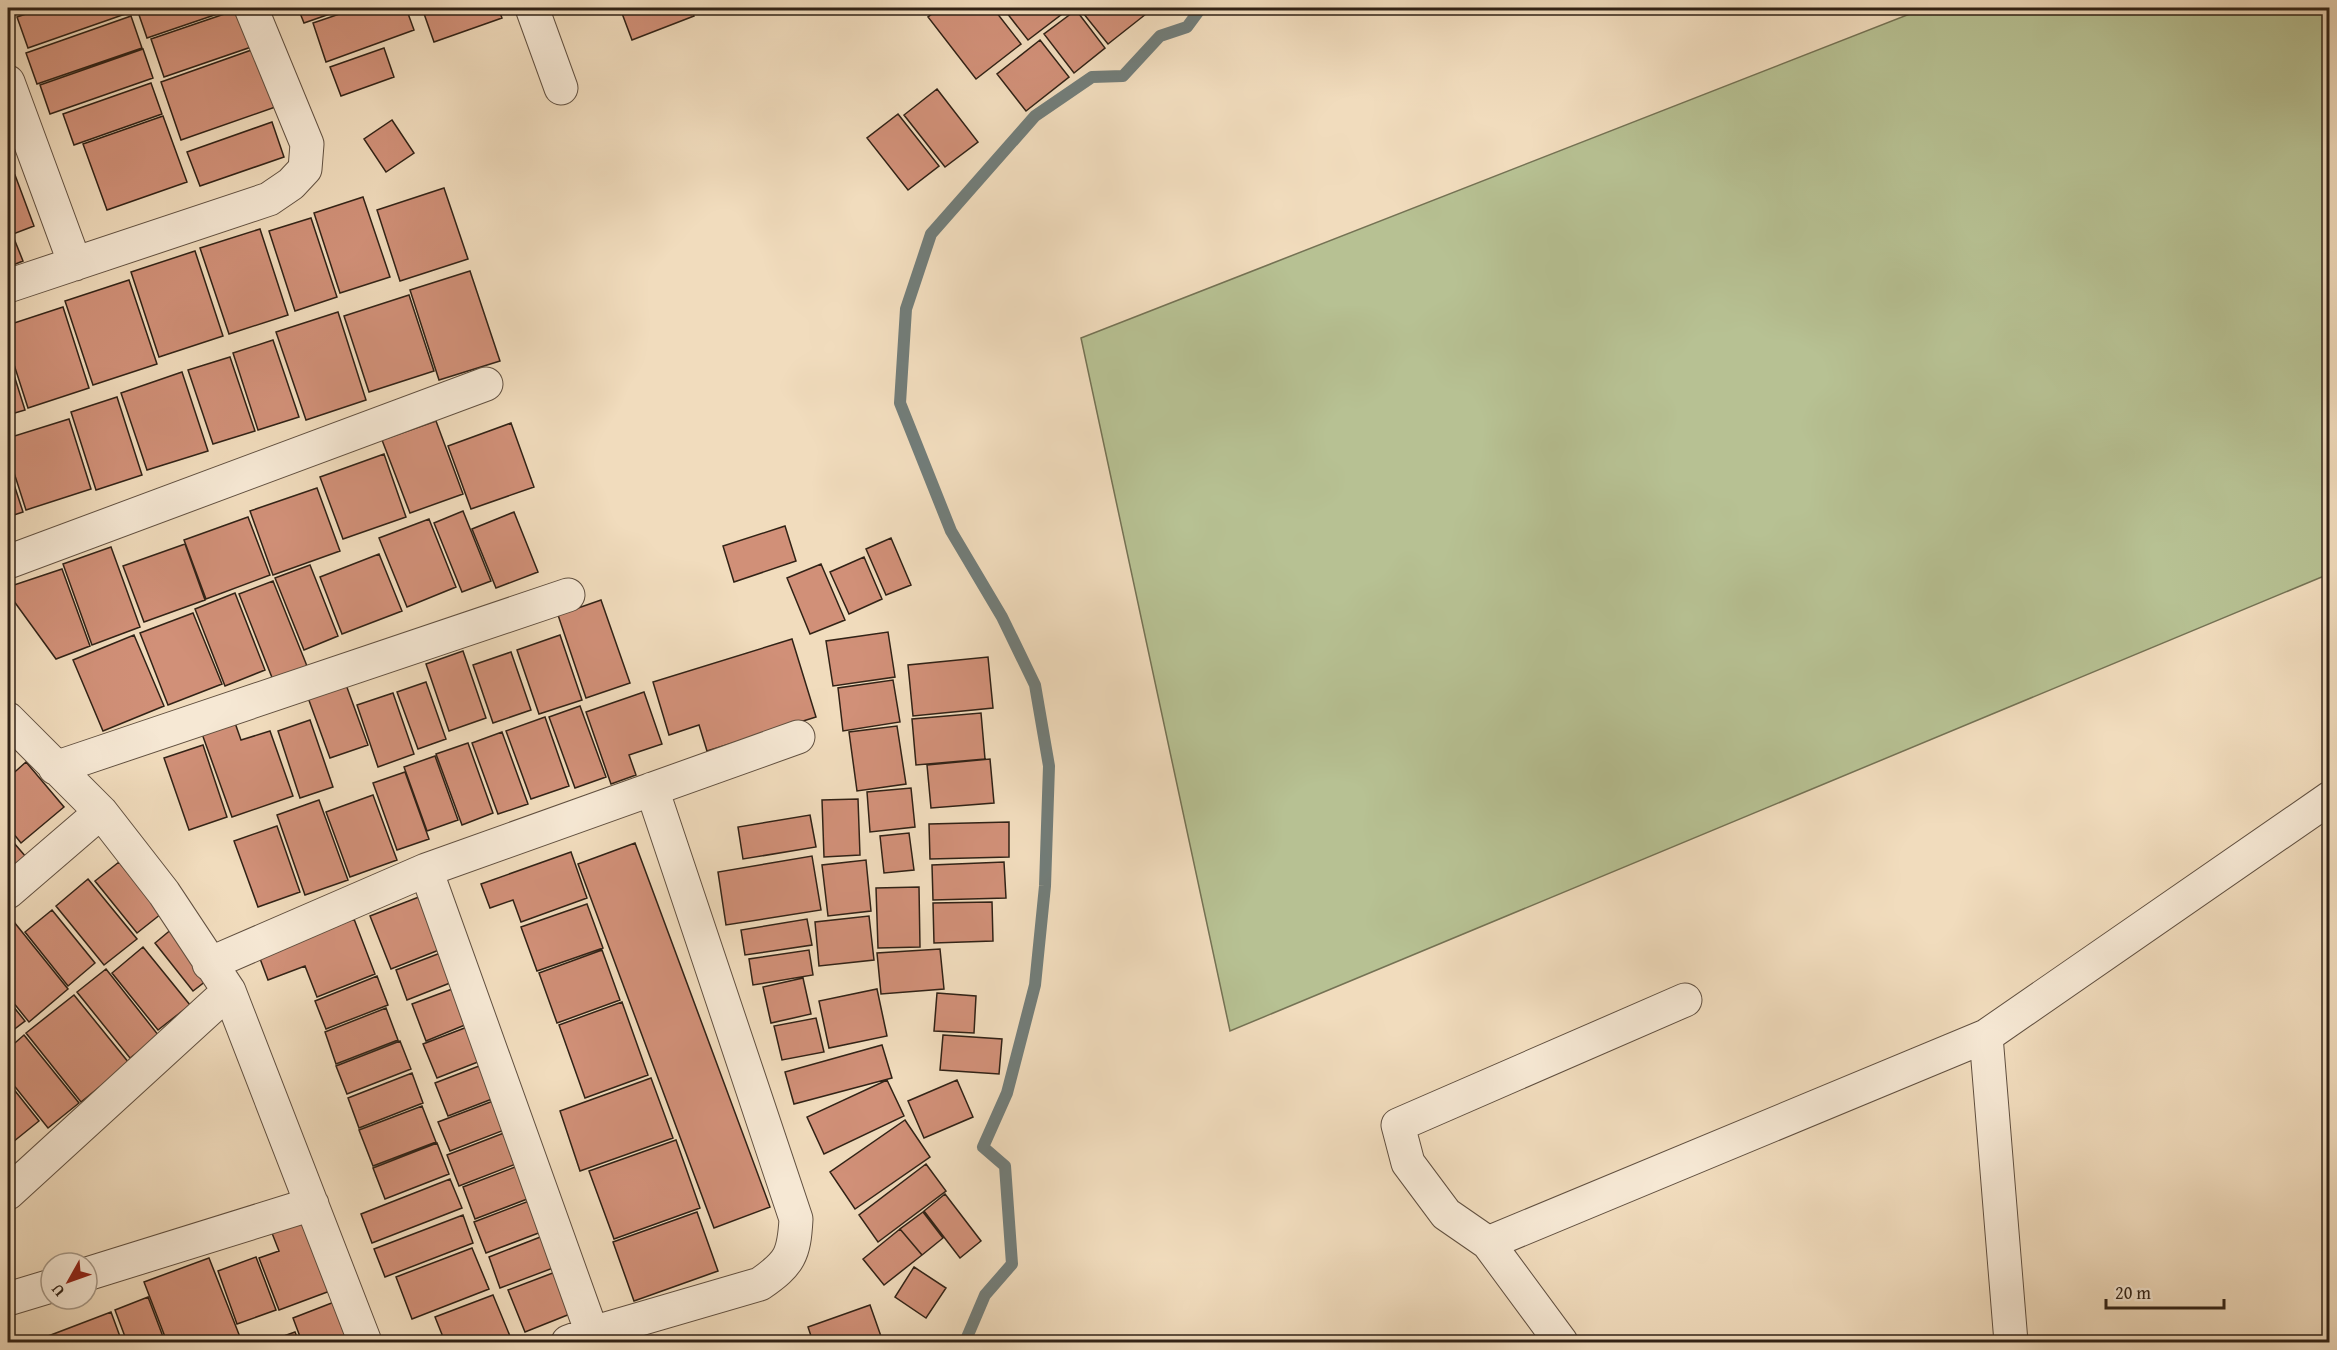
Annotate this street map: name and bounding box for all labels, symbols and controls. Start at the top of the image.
north arrow [39,1251,99,1311]
scale bar [2106,1272,2224,1310]
text: U [45,1279,70,1302]
text: 20 m [2115,1279,2151,1306]

